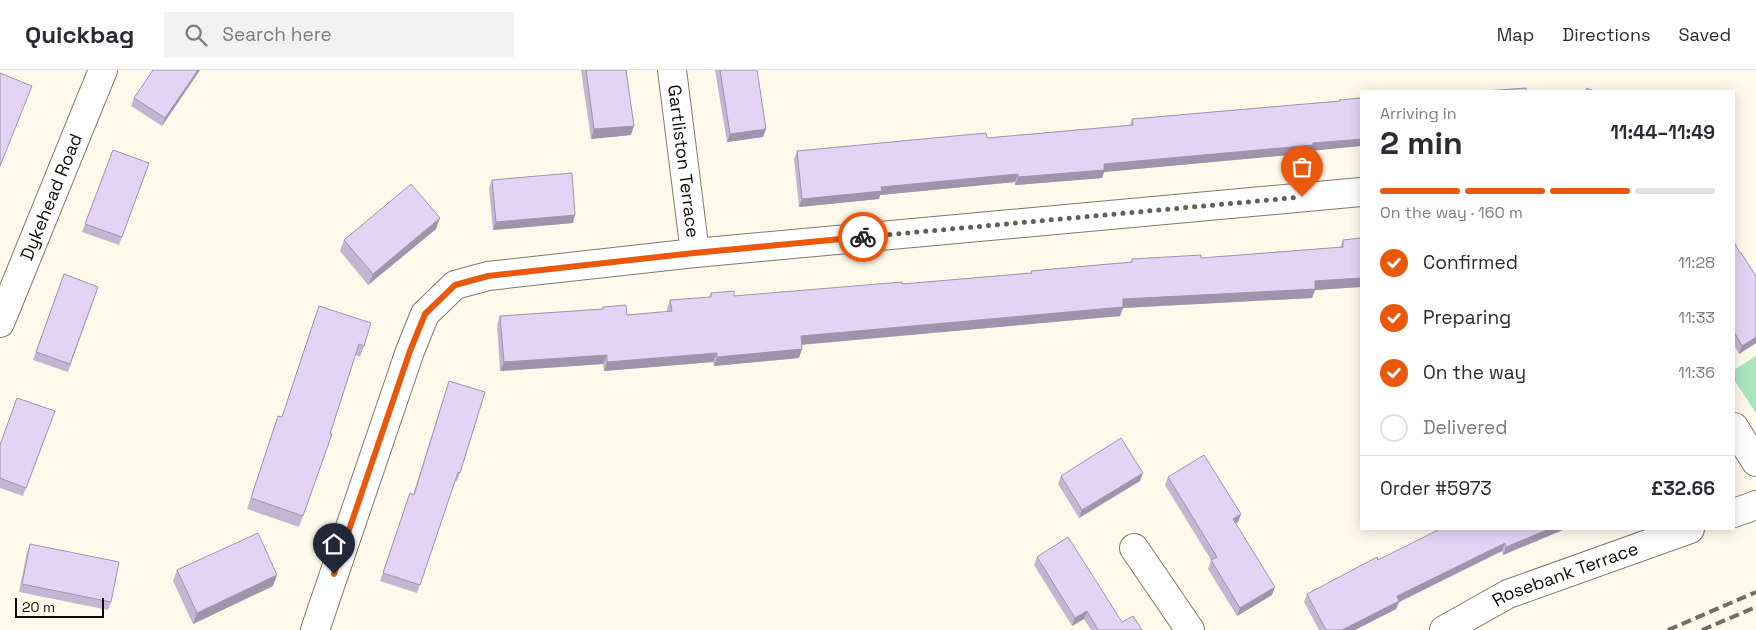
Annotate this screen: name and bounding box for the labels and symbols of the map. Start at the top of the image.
street label: Gartliston Terrace [663,83,705,239]
street label: Dykehead Road [15,130,87,264]
pin [1281,146,1323,197]
courier [838,212,888,262]
pin [313,523,355,574]
street label: Rosebank Terrace [1488,536,1641,612]
scale bar [15,595,104,618]

